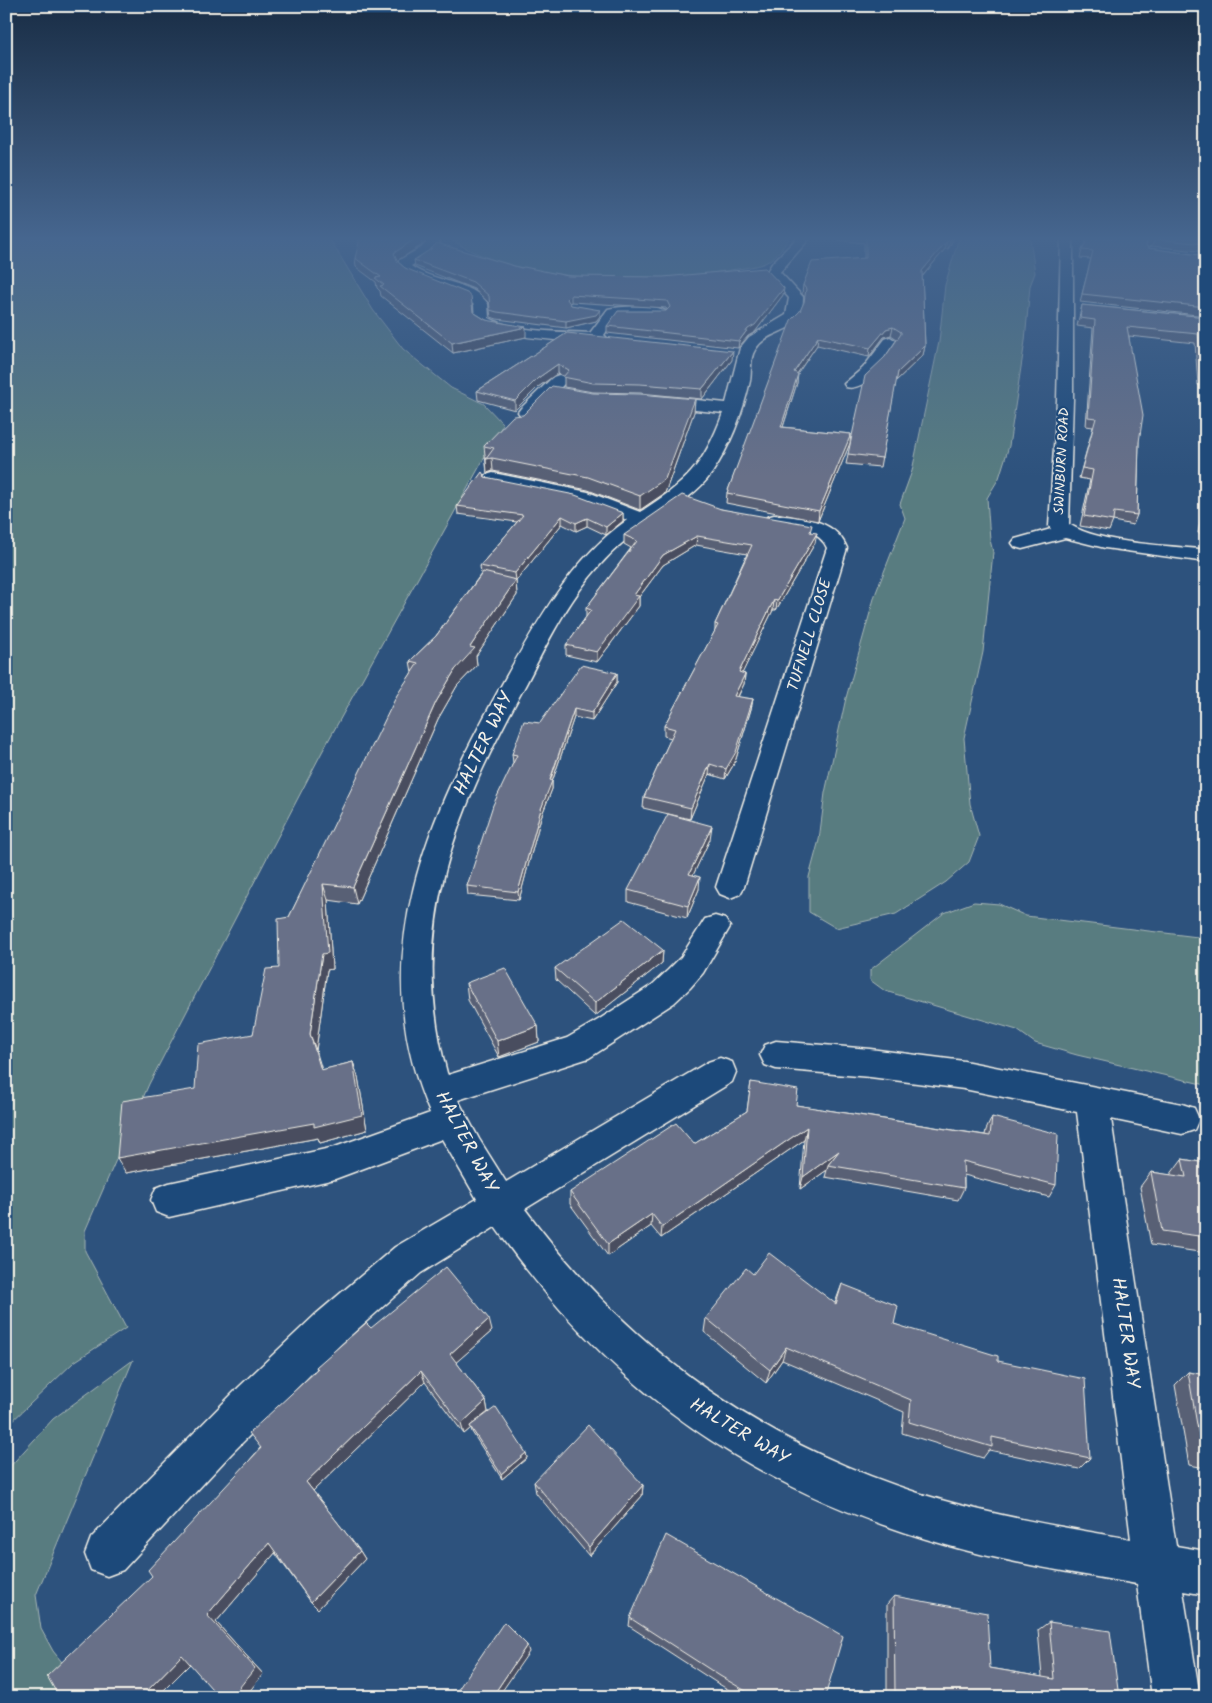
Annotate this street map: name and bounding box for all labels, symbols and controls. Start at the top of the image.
street label: SWINBURN ROAD [1048,407,1076,515]
street label: TUFNELL CLOSE [781,575,839,694]
street label: HALTER WAY [446,686,522,801]
street label: HALTER WAY [426,1086,506,1199]
street label: HALTER WAY [1102,1275,1148,1392]
street label: HALTER WAY [683,1390,796,1474]

